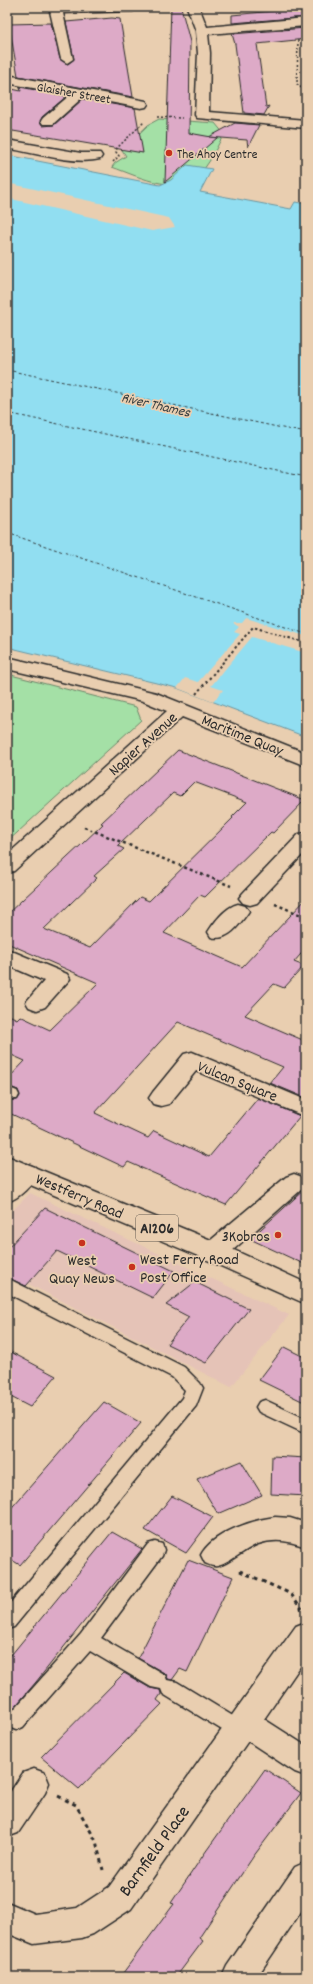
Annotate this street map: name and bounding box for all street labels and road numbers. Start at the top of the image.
street label: Glaisher Street [35,79,112,110]
street label: Napier Avenue [104,707,183,782]
street label: Maritime Quay [198,709,287,763]
street label: Vulcan Square [193,1056,281,1109]
street label: Westferry Road [32,1168,127,1226]
road number: A1206 [136,1215,178,1241]
street label: Barnfield Place [114,1801,198,1903]

